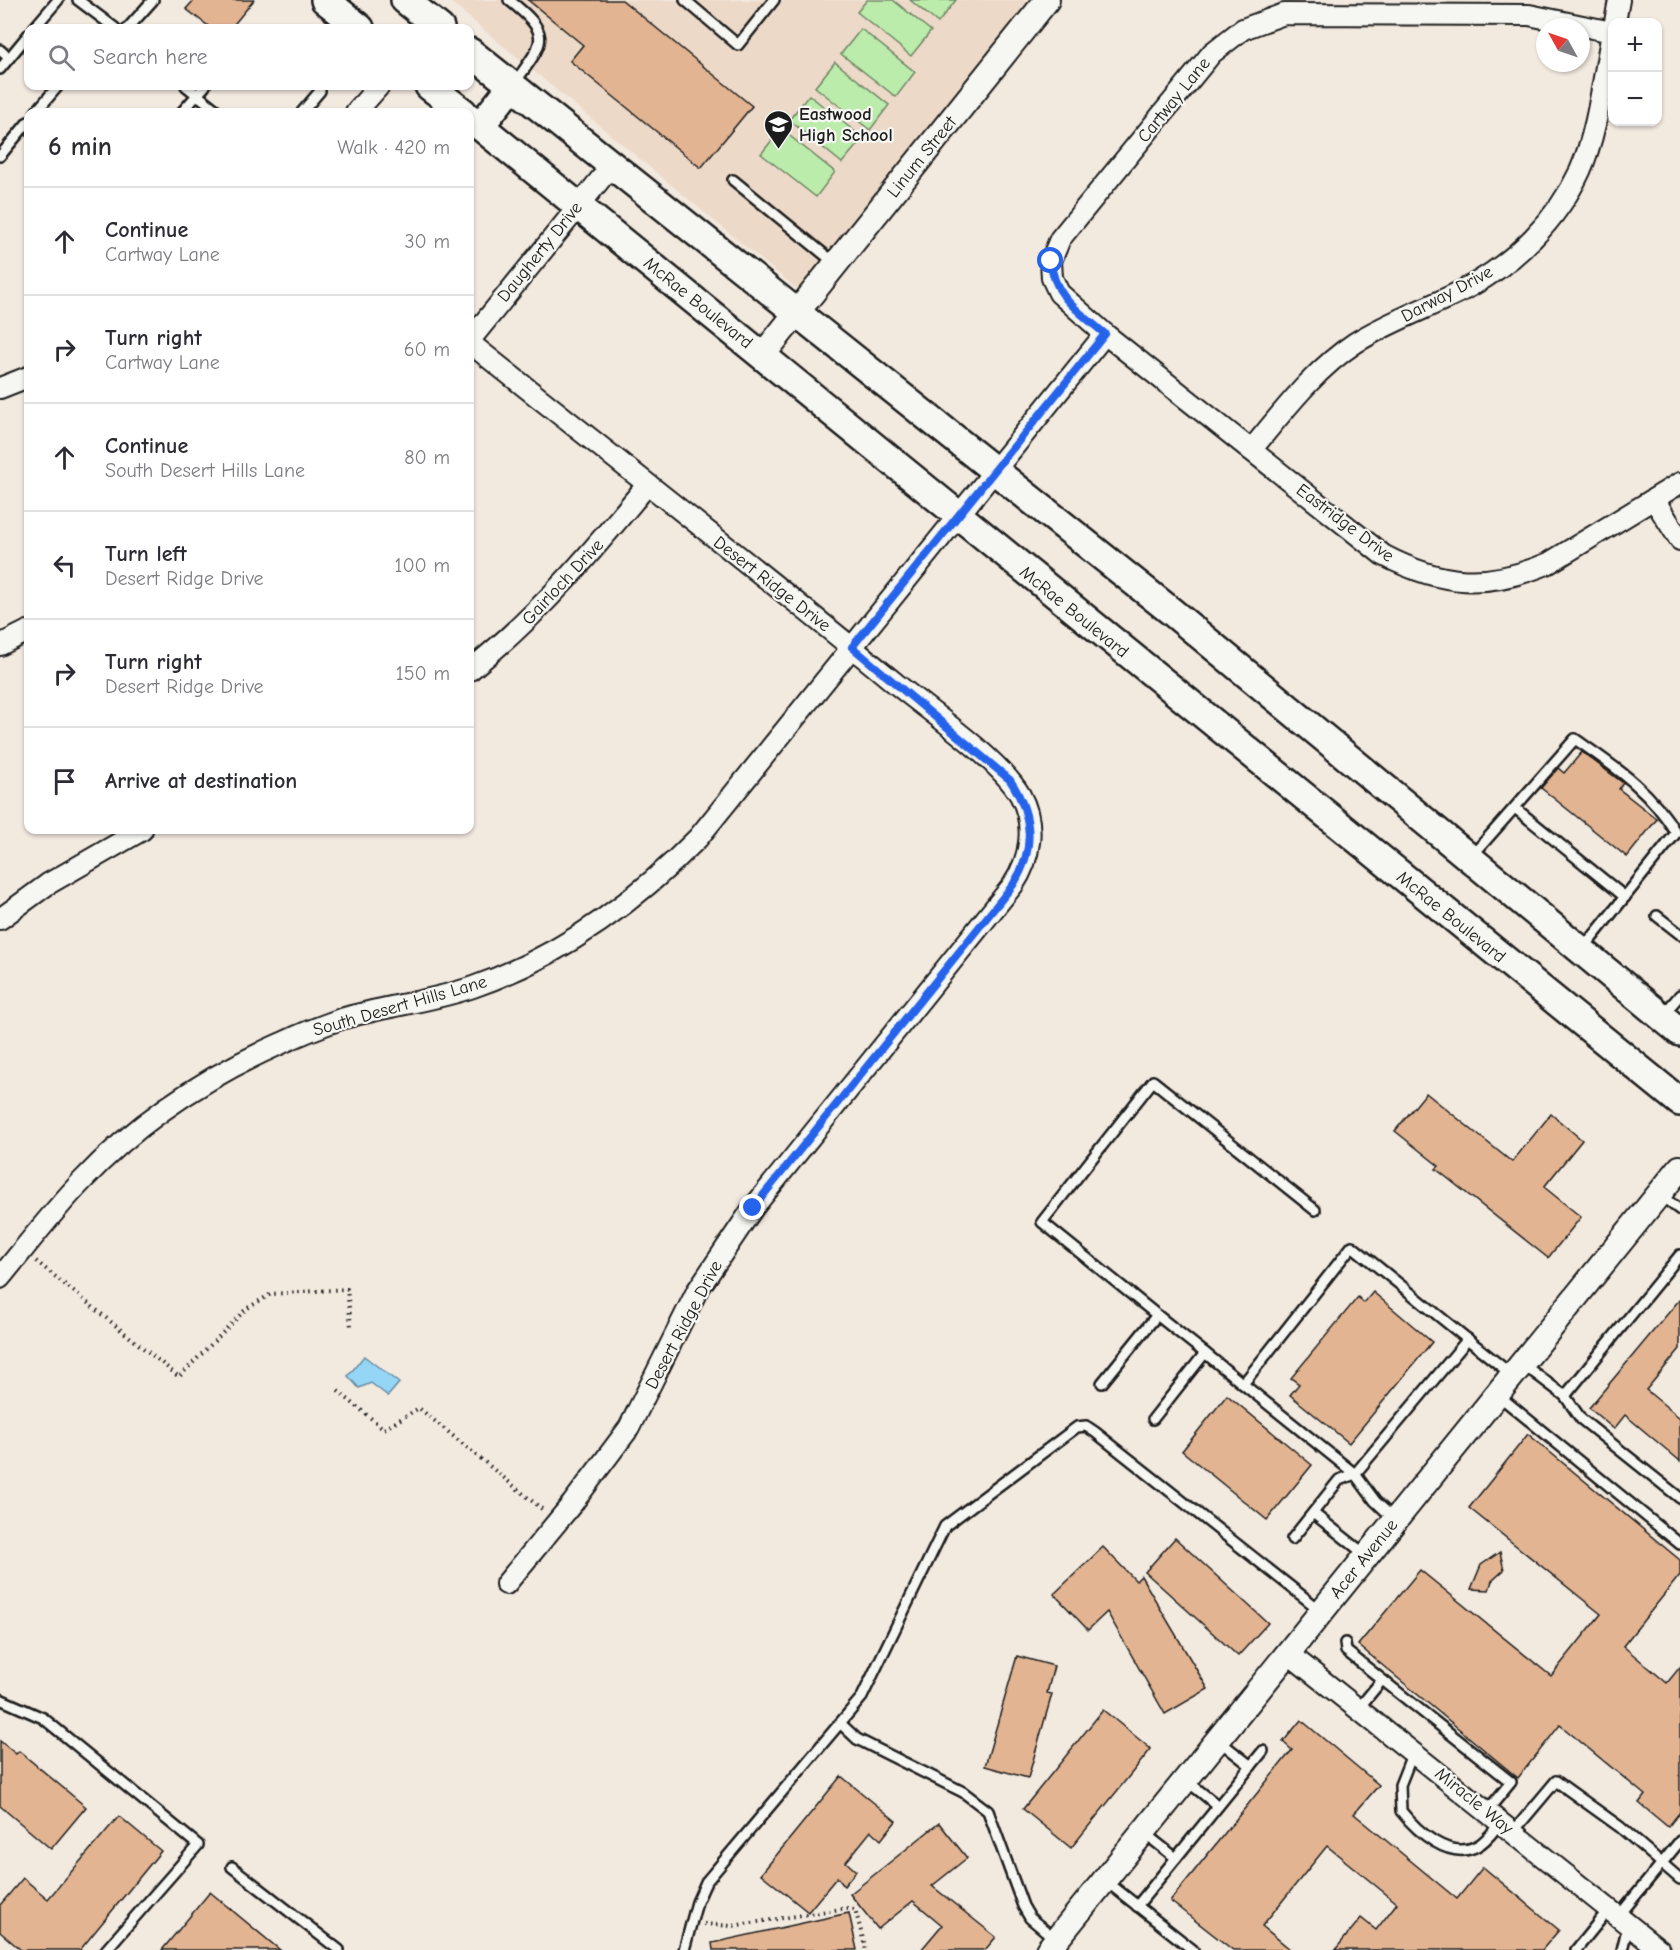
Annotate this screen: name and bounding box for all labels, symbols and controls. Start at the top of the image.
north arrow [1536,18,1590,72]
map controls [1608,18,1662,126]
button: + [1608,18,1662,72]
search box [24,24,474,90]
icon: search [45,41,78,74]
text: Search here [93,44,208,70]
street label: Cartway Lane [1133,53,1215,147]
button: − [1608,72,1662,126]
place label: Eastwood High School [799,104,893,146]
school or university icon: Eastwood High School [762,108,794,150]
street label: Linum Street [883,112,962,202]
text: 6 min [48,132,112,162]
text: Walk · 420 m [337,136,450,159]
street label: Daugherty Drive [493,198,587,306]
text: Continue [105,217,188,243]
icon: ahead [48,225,81,258]
text: 30 m [404,230,450,253]
text: Cartway Lane [105,243,220,266]
route start [1037,247,1063,273]
street label: McRae Boulevard [639,253,757,353]
street label: Darway Drive [1398,261,1496,327]
text: Turn right [105,325,202,351]
icon: right [48,333,81,366]
text: 60 m [404,338,450,361]
text: Cartway Lane [105,351,220,374]
text: Continue [105,433,188,459]
icon: ahead [48,441,81,474]
text: 80 m [404,446,450,469]
text: South Desert Hills Lane [105,459,305,482]
street label: Eastridge Drive [1292,479,1398,567]
street label: Desert Ridge Drive [709,532,835,636]
street label: Gairloch Drive [518,535,608,629]
text: Turn left [105,541,187,567]
icon: left [48,549,81,582]
text: 100 m [395,554,450,577]
street label: McRae Boulevard [1015,562,1133,662]
text: Desert Ridge Drive [105,567,264,590]
text: Turn right [105,649,202,675]
icon: right [48,657,81,690]
text: 150 m [396,662,450,685]
text: Desert Ridge Drive [105,675,264,698]
icon: arrive [48,765,81,798]
text: Arrive at destination [105,768,297,794]
street label: McRae Boulevard [1392,867,1510,967]
street label: South Desert Hills Lane [311,971,489,1041]
route end [739,1194,765,1220]
street label: Desert Ridge Drive [641,1257,727,1393]
street label: Acer Avenue [1326,1515,1402,1603]
street label: Miracle Way [1431,1763,1518,1840]

